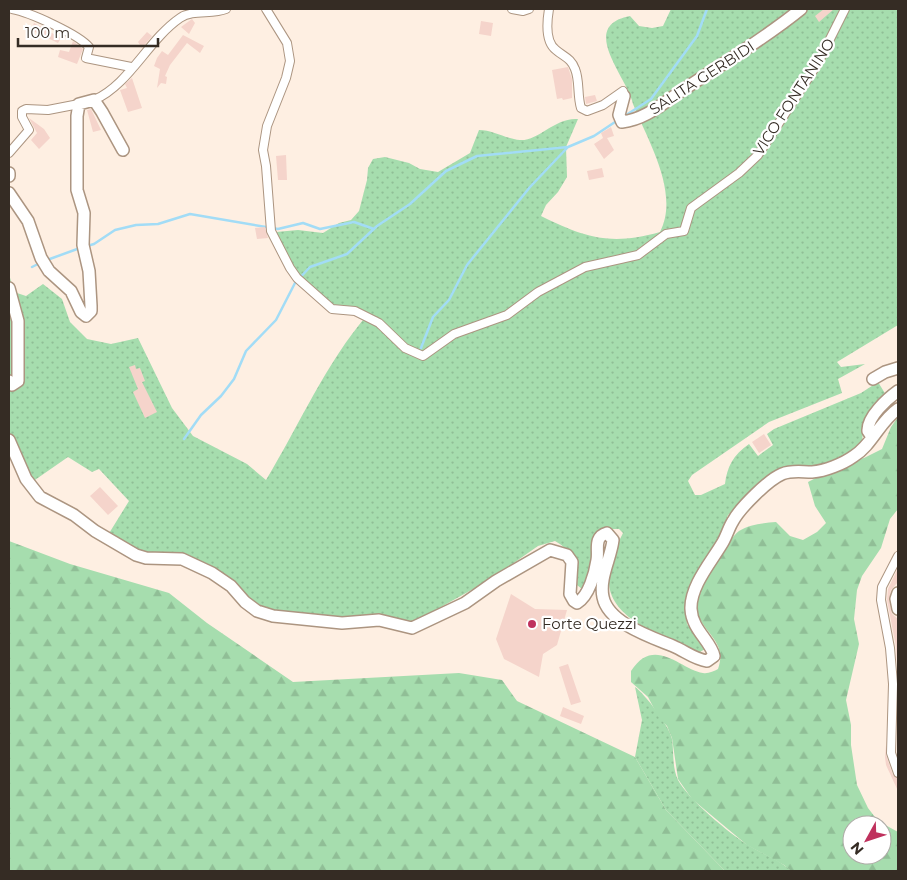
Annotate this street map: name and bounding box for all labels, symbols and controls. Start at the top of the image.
scale bar [18,15,158,47]
text: 100 m [25,23,70,42]
street label: VICO FONTANINO [749,35,839,159]
street label: SALITA GERBIDI [646,37,758,119]
place label: Forte Quezzi [542,614,637,633]
marker: Forte Quezzi [526,618,538,630]
north arrow [842,815,892,865]
text: N [847,838,868,858]

